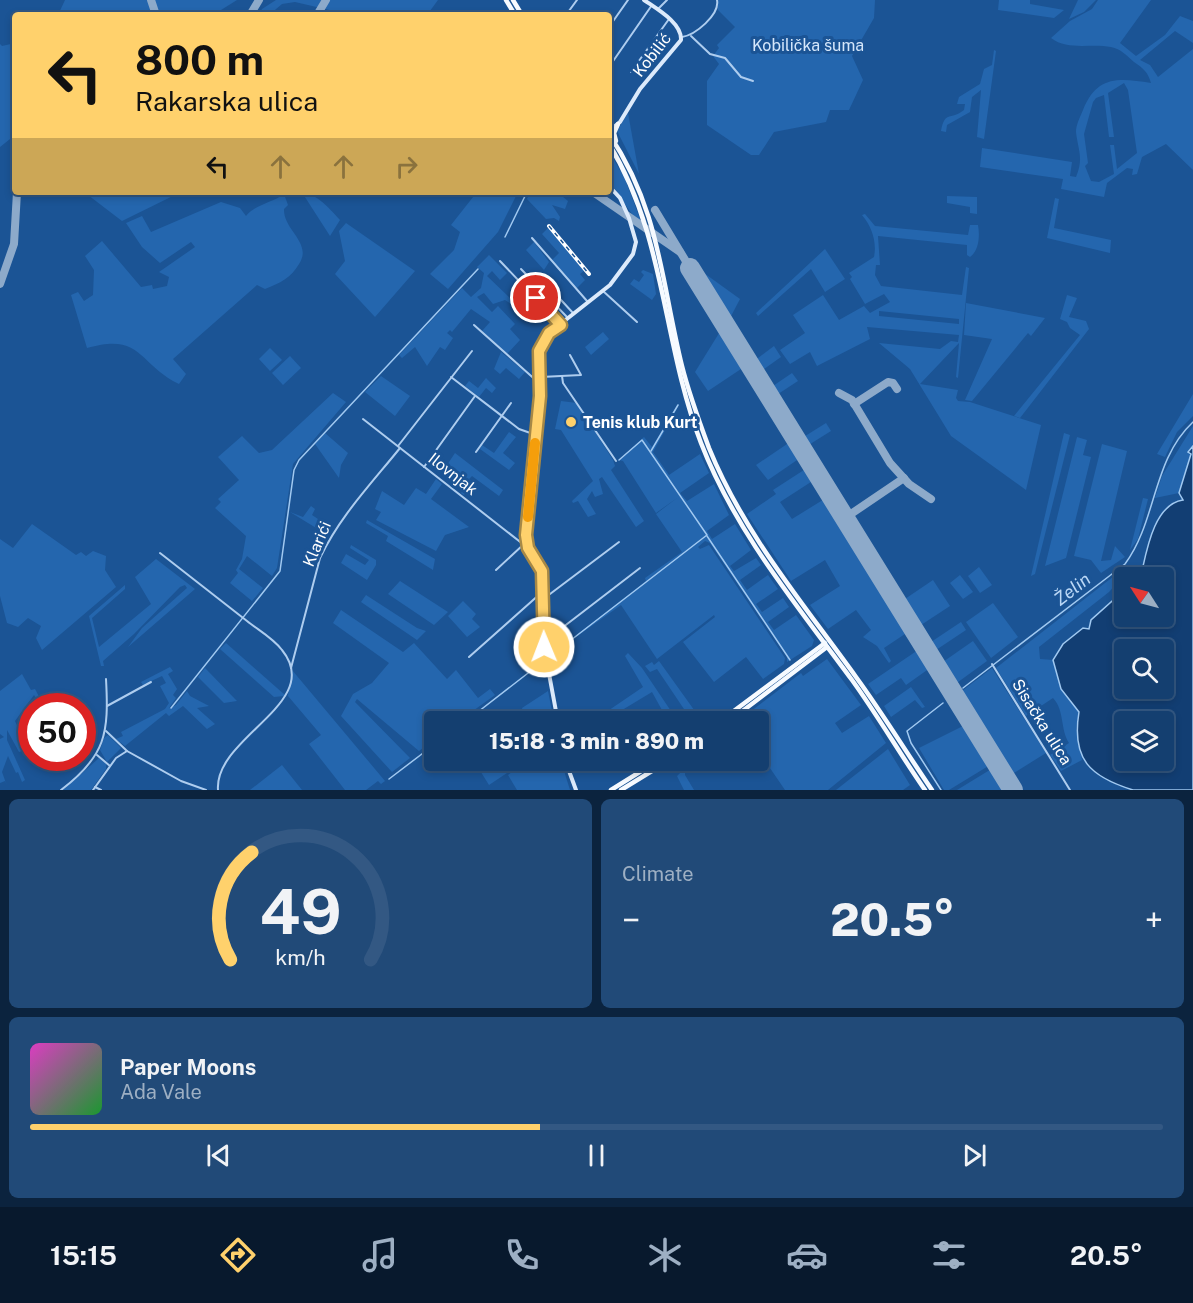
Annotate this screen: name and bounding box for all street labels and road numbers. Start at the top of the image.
street label: Kobilić [629,29,675,81]
street label: Ilovnjak [425,449,481,499]
street label: Klarići [299,518,335,570]
street label: Sisačka ulica [1008,676,1076,768]

